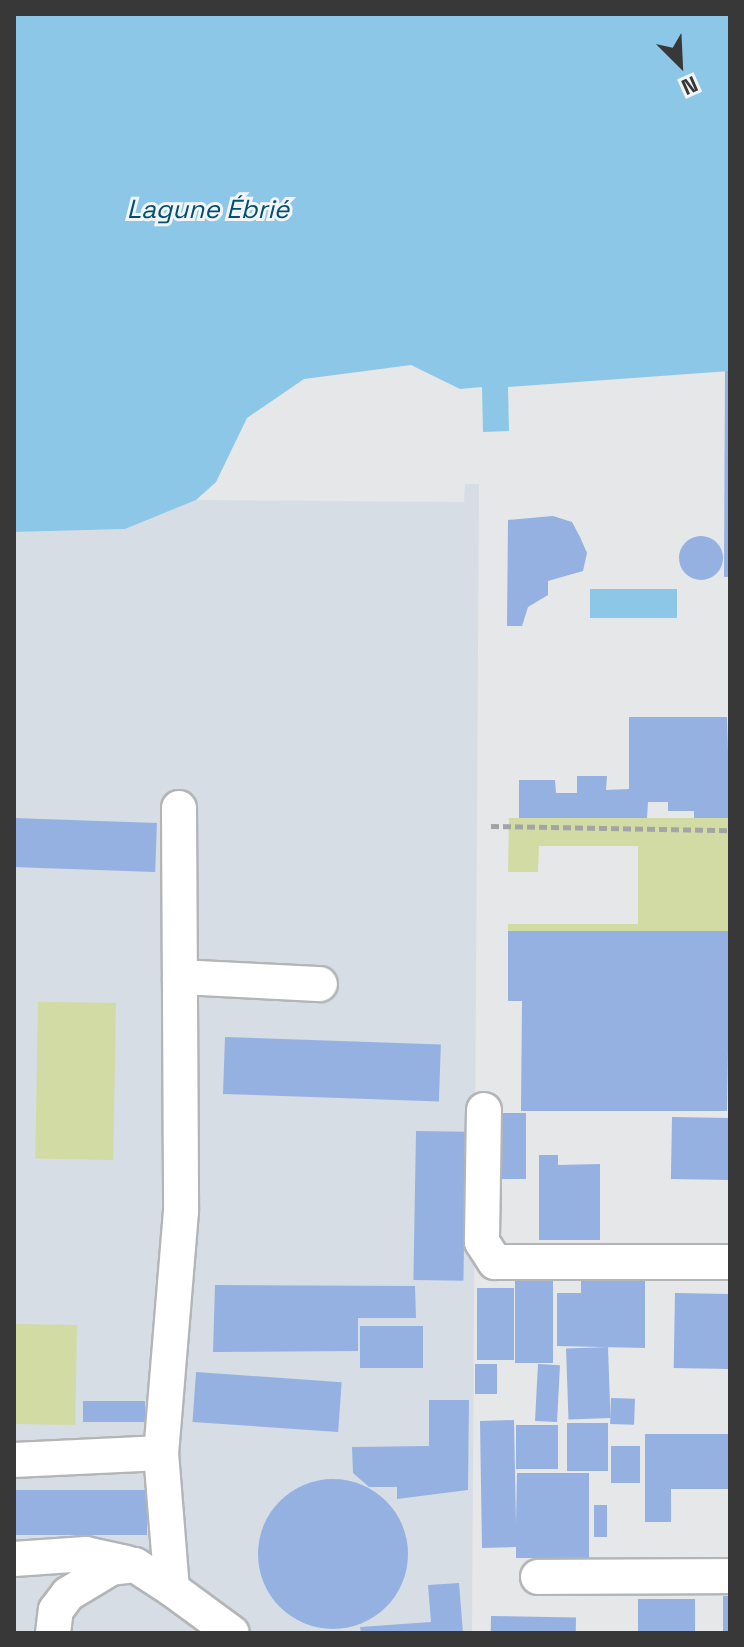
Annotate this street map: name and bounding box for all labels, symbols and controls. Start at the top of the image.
north arrow [640,24,720,104]
text: N [677,70,702,102]
water label: Lagune Ébrié [127,194,289,226]

